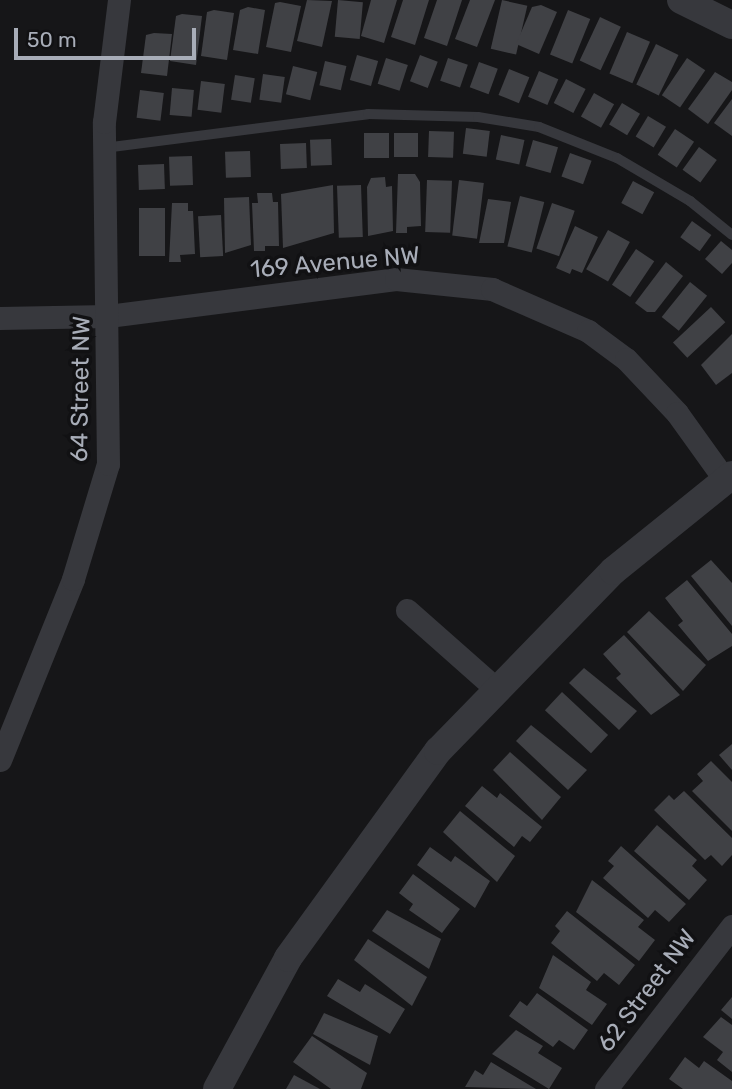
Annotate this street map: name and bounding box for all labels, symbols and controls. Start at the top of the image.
scale bar [18,14,200,58]
text: 50 m [27,27,77,52]
street label: 169 Avenue NW [249,241,421,285]
street label: 64 Street NW [65,316,97,462]
street label: 62 Street NW [592,924,702,1058]

